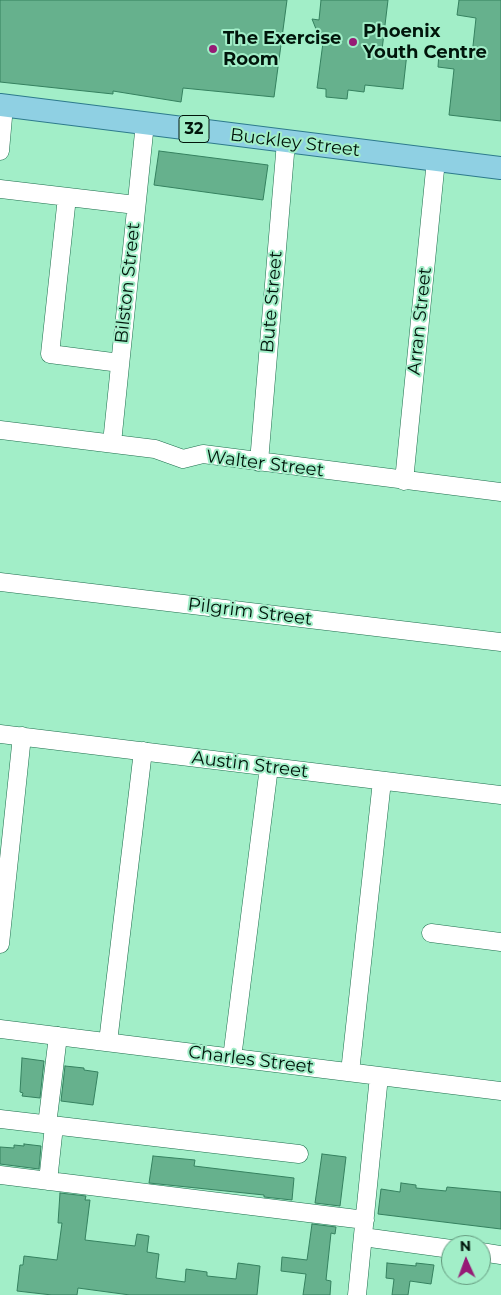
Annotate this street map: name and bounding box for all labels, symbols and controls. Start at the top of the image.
place label: Phoenix Youth Centre [363,21,487,64]
place label: The Exercise Room [223,28,341,70]
marker: Phoenix Youth Centre [347,36,359,48]
marker: The Exercise Room [207,43,219,55]
road number: 32 [179,116,209,142]
street label: Buckley Street [229,124,361,162]
street label: Bilston Street [111,221,145,345]
street label: Bute Street [257,250,287,354]
street label: Arran Street [404,266,436,376]
street label: Walter Street [205,446,325,482]
street label: Pilgrim Street [187,594,313,630]
street label: Austin Street [191,747,309,783]
street label: Charles Street [187,1042,315,1078]
north arrow [441,1235,491,1285]
text: N [460,1237,471,1255]

